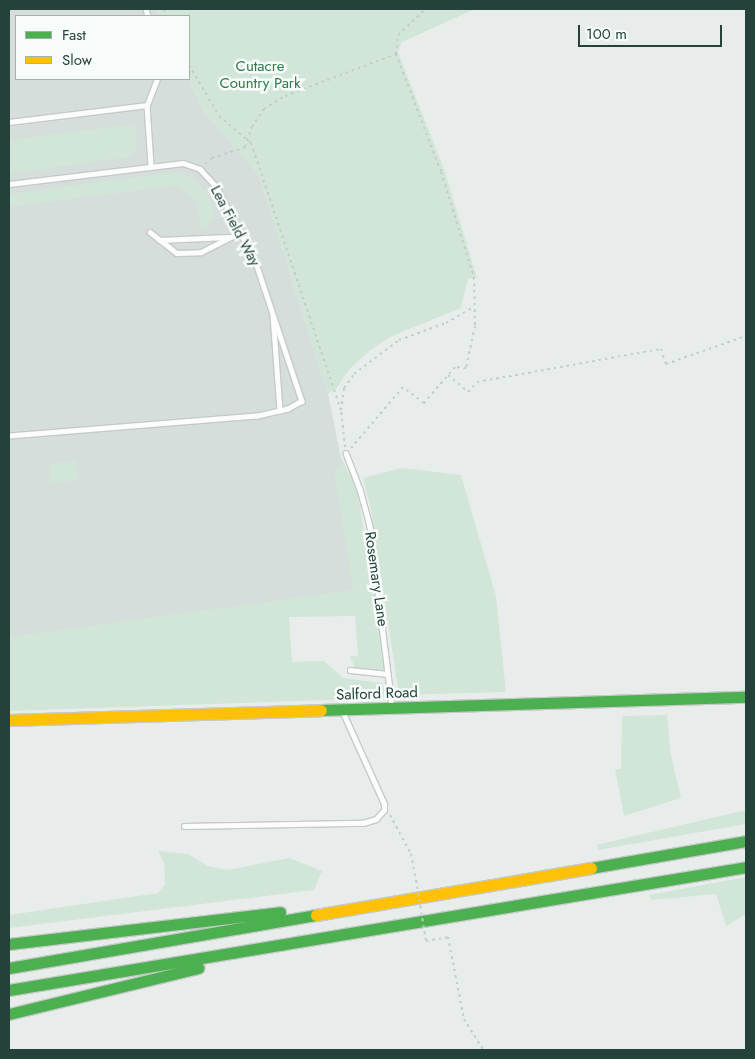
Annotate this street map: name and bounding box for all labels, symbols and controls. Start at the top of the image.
legend [15,15,190,80]
scale bar [580,15,724,47]
text: 100 m [586,23,627,45]
text: Fast [62,24,86,46]
text: Slow [62,49,92,71]
park label: Cutacre Country Park [219,57,301,92]
street label: Lea Field Way [206,183,264,269]
street label: Rosemary Lane [360,530,392,628]
street label: Salford Road [336,684,418,704]

